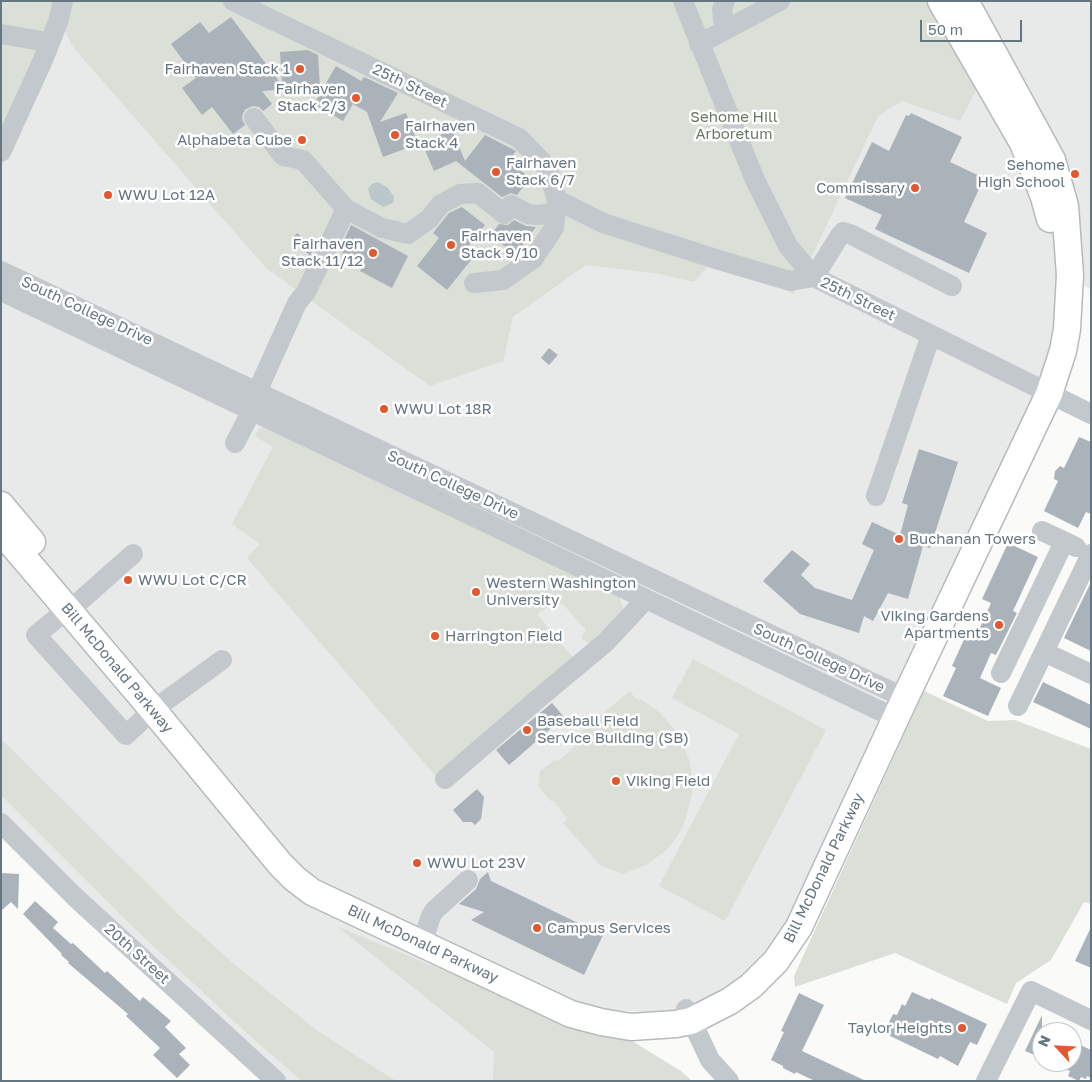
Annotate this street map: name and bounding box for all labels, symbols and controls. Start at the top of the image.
scale bar [922,10,1024,42]
text: 50 m [928,20,963,38]
place label: Fairhaven Stack 1 [164,60,290,78]
street label: 25th Street [370,60,450,112]
marker: Fairhaven Stack 1 [294,63,306,75]
place label: Fairhaven Stack 2/3 [276,80,346,115]
marker: Fairhaven Stack 2/3 [350,92,362,104]
park label: Sehome Hill Arboretum [690,108,778,143]
place label: Fairhaven Stack 4 [405,117,475,152]
marker: Fairhaven Stack 4 [389,129,401,141]
place label: Alphabeta Cube [177,131,292,149]
marker: Alphabeta Cube [296,134,308,146]
place label: Fairhaven Stack 6/7 [506,154,576,189]
place label: Sehome High School [978,156,1065,191]
marker: Fairhaven Stack 6/7 [490,166,502,178]
marker: Sehome High School [1069,168,1081,180]
place label: Commissary [816,179,905,197]
marker: Commissary [909,182,921,194]
place label: WWU Lot 12A [118,186,215,204]
marker: WWU Lot 12A [102,189,114,201]
place label: Fairhaven Stack 9/10 [461,227,538,262]
place label: Fairhaven Stack 11/12 [281,235,363,270]
marker: Fairhaven Stack 9/10 [445,239,457,251]
marker: Fairhaven Stack 11/12 [367,247,379,259]
street label: South College Drive [18,273,156,349]
street label: 25th Street [818,273,898,325]
place label: WWU Lot 18R [394,400,492,418]
marker: WWU Lot 18R [378,403,390,415]
street label: South College Drive [384,447,522,523]
place label: Buchanan Towers [909,530,1036,548]
marker: Buchanan Towers [893,533,905,545]
place label: WWU Lot C/CR [138,571,247,589]
marker: WWU Lot C/CR [122,574,134,586]
place label: Western Washington University [486,574,636,609]
marker: Western Washington University [470,586,482,598]
street label: Bill McDonald Parkway [57,599,177,737]
place label: Viking Gardens Apartments [880,607,989,642]
marker: Viking Gardens Apartments [993,619,1005,631]
street label: South College Drive [750,620,888,696]
place label: Harrington Field [445,627,563,645]
marker: Harrington Field [429,630,441,642]
place label: Baseball Field Service Building (SB) [537,712,689,747]
marker: Baseball Field Service Building (SB) [521,724,533,736]
place label: Viking Field [626,772,710,790]
marker: Viking Field [610,775,622,787]
street label: Bill McDonald Parkway [780,790,868,946]
place label: WWU Lot 23V [427,854,525,872]
marker: WWU Lot 23V [411,857,423,869]
street label: Bill McDonald Parkway [345,901,501,987]
place label: Campus Services [547,919,671,937]
street label: 20th Street [101,920,173,988]
marker: Campus Services [531,922,543,934]
place label: Taylor Heights [848,1019,952,1037]
marker: Taylor Heights [956,1022,968,1034]
north arrow [1032,1022,1082,1072]
text: N [1034,1032,1054,1049]

